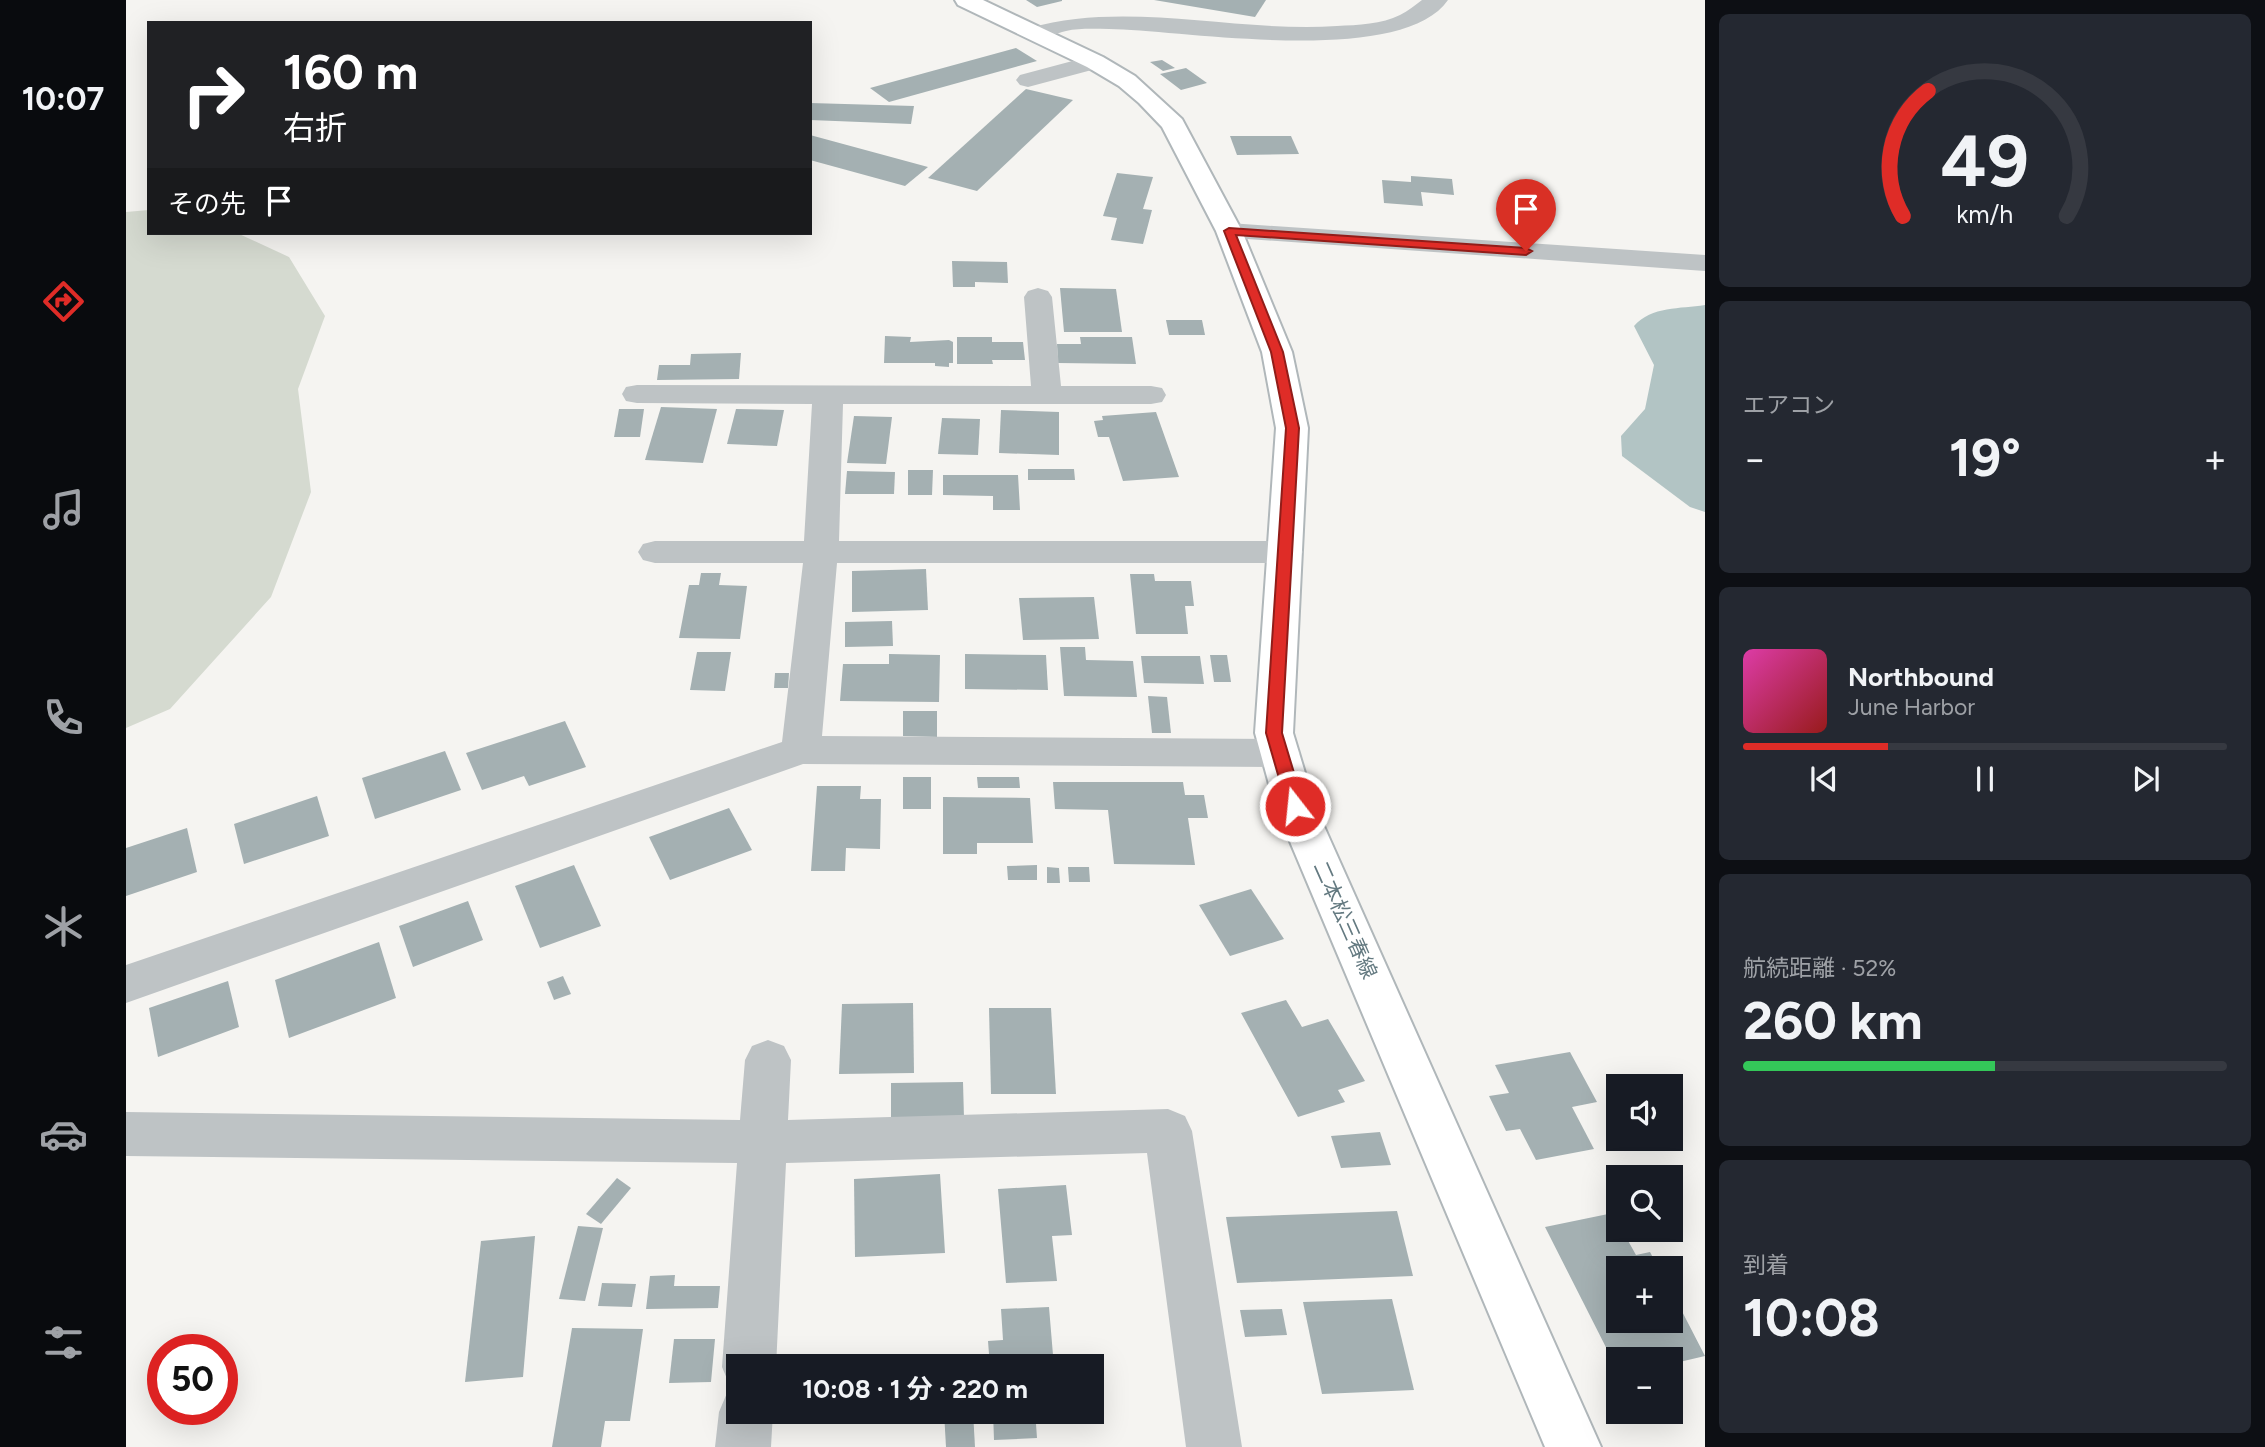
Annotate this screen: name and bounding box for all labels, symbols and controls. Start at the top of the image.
text: 160 m [283,42,418,101]
icon: right [168,49,259,140]
text: 10:07 [22,80,104,118]
text: 右折 [283,109,347,147]
text: 49 [1941,118,2029,205]
pin [1496,179,1556,251]
icon: arrive [260,182,298,220]
text: その先 [168,188,246,220]
icon: arrive [1507,190,1545,228]
text: km/h [1956,199,2014,229]
icon: directions [39,277,88,326]
text: エアコン [1743,391,1835,419]
text: 19° [1949,427,2021,489]
text: − [1743,436,1767,482]
text: + [2203,436,2227,482]
icon: music [39,485,88,534]
text: Northbound [1848,661,1994,693]
icon: phone [39,693,88,742]
text: June Harbor [1848,693,1975,721]
icon: previous [1805,760,1843,798]
icon: pause [1966,760,2004,798]
icon: next [2127,760,2165,798]
position arrow [1258,769,1332,843]
street label: 二本松三春線 [1308,857,1383,982]
icon: climate [39,902,88,951]
text: 航続距離 · 52% [1743,954,1896,982]
text: 260 km [1743,990,1923,1052]
map controls [1606,1074,1683,1424]
button: sound [1606,1074,1683,1151]
icon: car [39,1110,88,1159]
button: search [1606,1165,1683,1242]
text: 到着 [1743,1251,1789,1279]
button: + [1606,1256,1683,1333]
text: 10:08 [1743,1287,1880,1349]
icon: filters [39,1318,88,1367]
speed limit sign: 50 [147,1334,238,1425]
button: − [1606,1347,1683,1424]
text: 10:08 · 1 分 · 220 m [802,1373,1028,1405]

